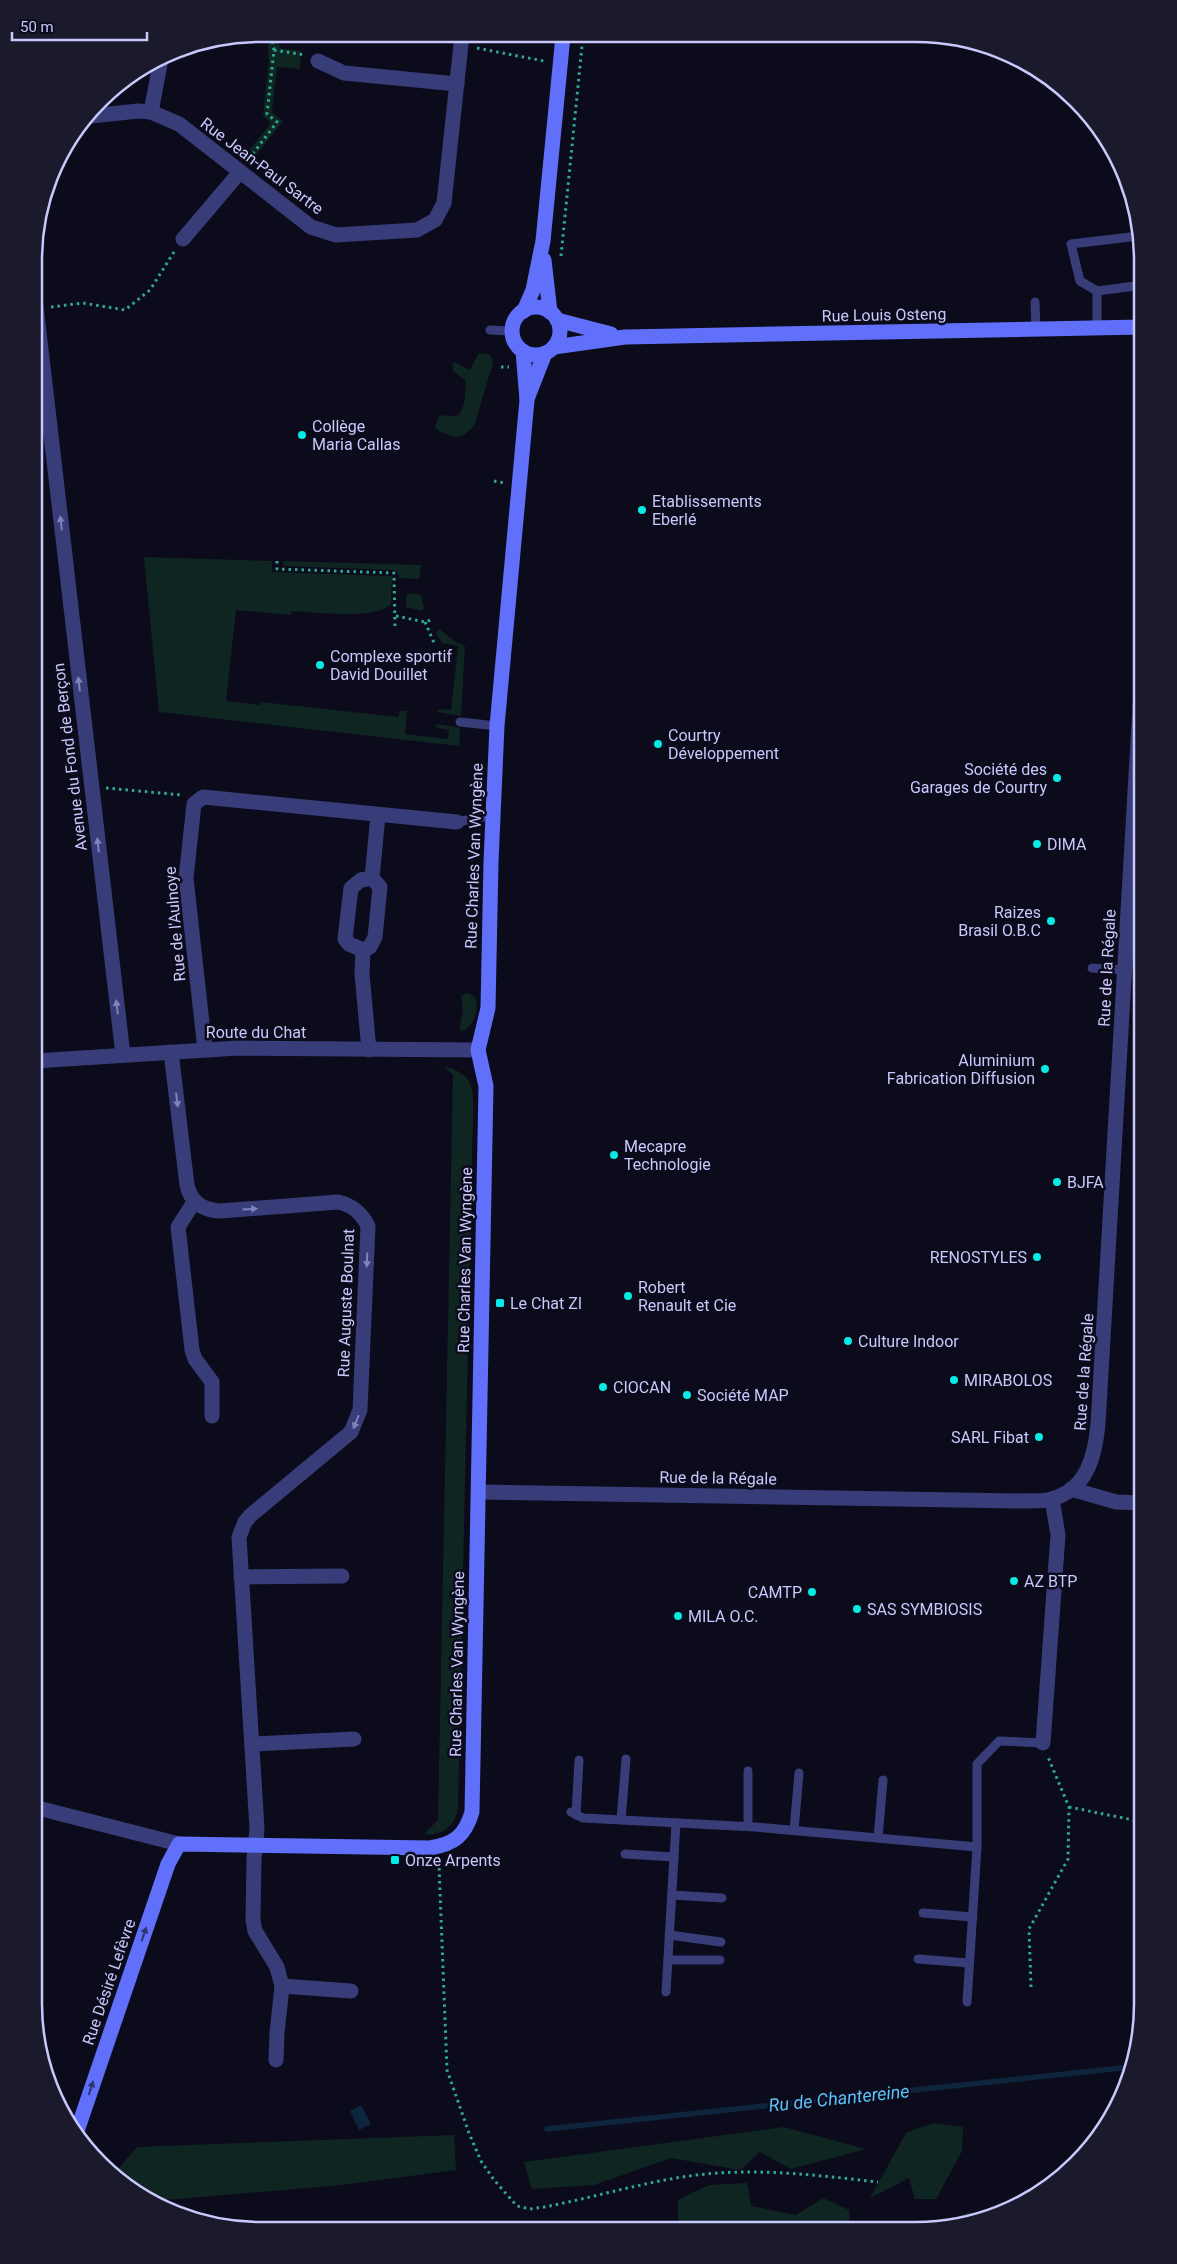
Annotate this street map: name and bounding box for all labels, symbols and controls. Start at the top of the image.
scale bar [12,10,148,42]
text: 50 m [20,18,54,36]
street label: Rue Jean-Paul Sartre [197,114,327,218]
street label: Rue Louis Osteng [822,304,946,326]
place label: Collège Maria Callas [312,417,401,454]
marker: Collège Maria Callas [296,429,308,441]
place label: Etablissements Eberlé [652,492,762,529]
marker: Etablissements Eberlé [636,504,648,516]
one-way arrow [57,514,65,530]
place label: Complexe sportif David Douillet [330,647,452,684]
marker: Complexe sportif David Douillet [314,659,326,671]
street label: Avenue du Fond de Berçon [49,662,91,852]
one-way arrow [75,676,83,692]
place label: Courtry Développement [668,726,779,763]
marker: Courtry Développement [652,738,664,750]
place label: Société des Garages de Courtry [910,760,1047,797]
street label: Rue Charles Van Wyngène [461,763,487,949]
marker: Société des Garages de Courtry [1051,772,1063,784]
place label: DIMA [1047,835,1087,854]
one-way arrow [94,837,102,853]
marker: DIMA [1031,838,1043,850]
street label: Rue de l'Aulnoye [161,866,189,982]
place label: Raizes Brasil O.B.C [958,903,1041,940]
street label: Rue de la Régale [1094,909,1120,1027]
marker: Raizes Brasil O.B.C [1045,915,1057,927]
one-way arrow [113,999,121,1015]
street label: Route du Chat [206,1023,306,1042]
place label: Aluminium Fabrication Diffusion [887,1051,1035,1088]
marker: Aluminium Fabrication Diffusion [1039,1063,1051,1075]
one-way arrow [173,1093,181,1109]
place label: Mecapre Technologie [624,1137,711,1174]
marker: Mecapre Technologie [608,1149,620,1161]
street label: Rue Charles Van Wyngène [454,1167,476,1353]
place label: BJFA [1067,1173,1104,1192]
marker: BJFA [1051,1176,1063,1188]
one-way arrow [243,1204,259,1212]
street label: Rue Auguste Boulnat [334,1228,358,1378]
place label: RENOSTYLES [930,1248,1027,1267]
marker: RENOSTYLES [1031,1251,1043,1263]
one-way arrow [363,1253,371,1269]
place label: Robert Renault et Cie [638,1278,736,1315]
marker: Robert Renault et Cie [622,1290,634,1302]
place label: Le Chat ZI [510,1294,582,1313]
marker: Le Chat ZI [494,1297,506,1309]
street label: Rue de la Régale [1070,1313,1098,1431]
place label: Culture Indoor [858,1332,959,1351]
marker: Culture Indoor [842,1335,854,1347]
place label: MIRABOLOS [964,1371,1052,1390]
marker: MIRABOLOS [948,1374,960,1386]
place label: CIOCAN [613,1378,671,1397]
marker: CIOCAN [597,1381,609,1393]
place label: Société MAP [697,1386,789,1405]
marker: Société MAP [681,1389,693,1401]
one-way arrow [352,1415,360,1430]
place label: SARL Fibat [951,1428,1029,1447]
marker: SARL Fibat [1033,1431,1045,1443]
street label: Rue de la Régale [659,1467,777,1489]
street label: Rue Charles Van Wyngène [446,1571,468,1757]
place label: AZ BTP [1024,1572,1077,1591]
marker: AZ BTP [1008,1575,1020,1587]
place label: CAMTP [748,1583,802,1602]
marker: CAMTP [806,1586,818,1598]
place label: SAS SYMBIOSIS [867,1600,982,1619]
marker: SAS SYMBIOSIS [851,1603,863,1615]
place label: MILA O.C. [688,1607,759,1626]
marker: MILA O.C. [672,1610,684,1622]
place label: Onze Arpents [405,1851,501,1870]
marker: Onze Arpents [389,1854,401,1866]
street label: Rue Désiré Lefèvre [78,1916,140,2048]
one-way arrow [140,1926,148,1941]
one-way arrow [88,2080,96,2095]
water label: Ru de Chantereine [768,2080,910,2116]

